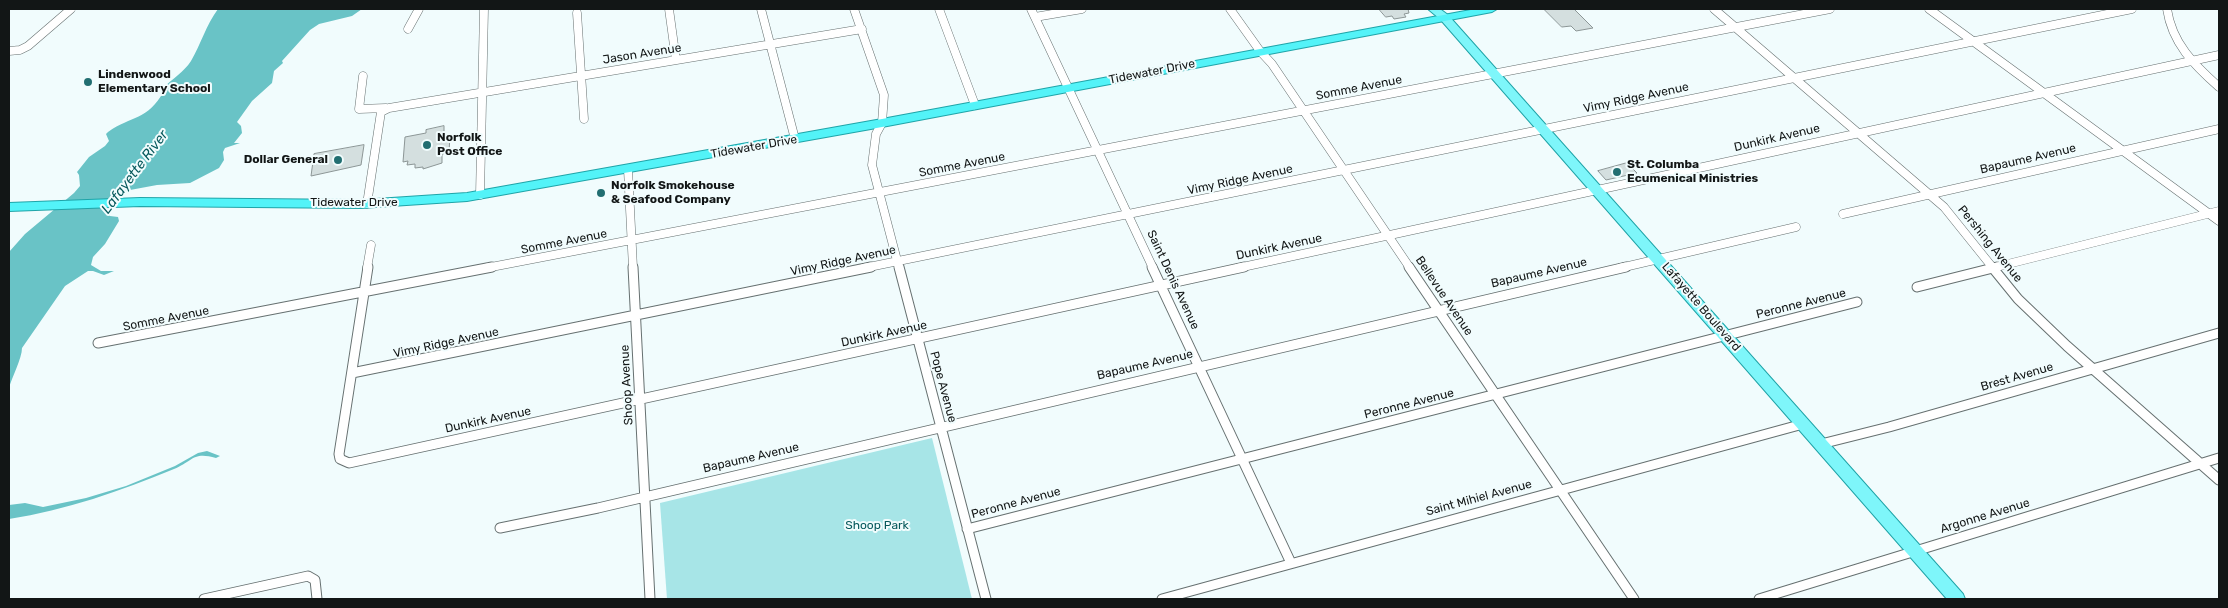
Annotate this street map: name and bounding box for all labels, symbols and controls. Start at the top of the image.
street label: Jason Avenue [602,41,682,67]
street label: Tidewater Drive [1108,57,1196,87]
place label: Lindenwood Elementary School [98,68,211,96]
street label: Somme Avenue [1315,73,1403,103]
marker: Lindenwood Elementary School [82,76,94,88]
street label: Vimy Ridge Avenue [1582,80,1690,116]
street label: Dunkirk Avenue [1733,121,1821,155]
water label: Lafayette River [98,127,172,217]
place label: Norfolk Post Office [437,131,502,159]
street label: Tidewater Drive [710,132,798,162]
marker: Norfolk Post Office [421,139,433,151]
street label: Bapaume Avenue [1979,141,2077,177]
street label: Somme Avenue [918,150,1006,180]
place label: Dollar General [244,153,328,167]
marker: Dollar General [332,154,344,166]
place label: St. Columba Ecumenical Ministries [1627,158,1758,186]
street label: Vimy Ridge Avenue [1186,162,1294,198]
marker: St. Columba Ecumenical Ministries [1611,166,1623,178]
place label: Norfolk Smokehouse & Seafood Company [611,179,735,207]
marker: Norfolk Smokehouse & Seafood Company [595,187,607,199]
street label: Tidewater Drive [310,196,398,210]
street label: Pershing Avenue [1955,203,2025,285]
street label: Somme Avenue [520,227,608,257]
street label: Saint Denis Avenue [1144,228,1202,332]
street label: Dunkirk Avenue [1235,231,1323,263]
street label: Vimy Ridge Avenue [789,243,897,279]
street label: Bellevue Avenue [1412,254,1476,338]
street label: Bapaume Avenue [1490,255,1588,291]
street label: Lafayette Boulevard [1659,260,1743,354]
street label: Peronne Avenue [1755,286,1847,322]
street label: Somme Avenue [122,304,210,334]
street label: Dunkirk Avenue [840,318,928,350]
street label: Vimy Ridge Avenue [392,325,500,361]
street label: Shoop Avenue [618,344,636,426]
street label: Bapaume Avenue [1096,347,1194,383]
street label: Pope Avenue [927,350,959,424]
street label: Brest Avenue [1979,360,2055,394]
street label: Peronne Avenue [1363,386,1455,422]
street label: Dunkirk Avenue [444,404,532,436]
street label: Bapaume Avenue [702,440,800,476]
street label: Saint Mihiel Avenue [1424,477,1534,519]
street label: Peronne Avenue [970,484,1062,522]
street label: Argonne Avenue [1939,496,2031,536]
park label: Shoop Park [845,519,909,533]

